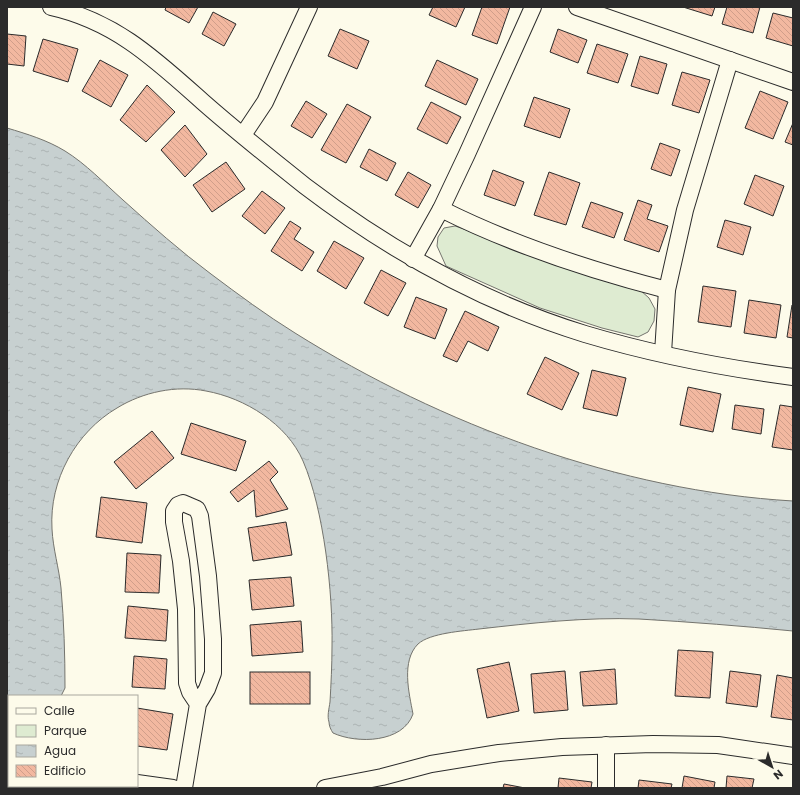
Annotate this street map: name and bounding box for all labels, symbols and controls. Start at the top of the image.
legend [8,695,138,787]
text: Calle [44,702,75,719]
text: Parque [44,722,87,739]
text: Agua [44,742,76,759]
north arrow [752,747,792,787]
text: Edificio [44,762,86,779]
text: N [770,766,787,784]

